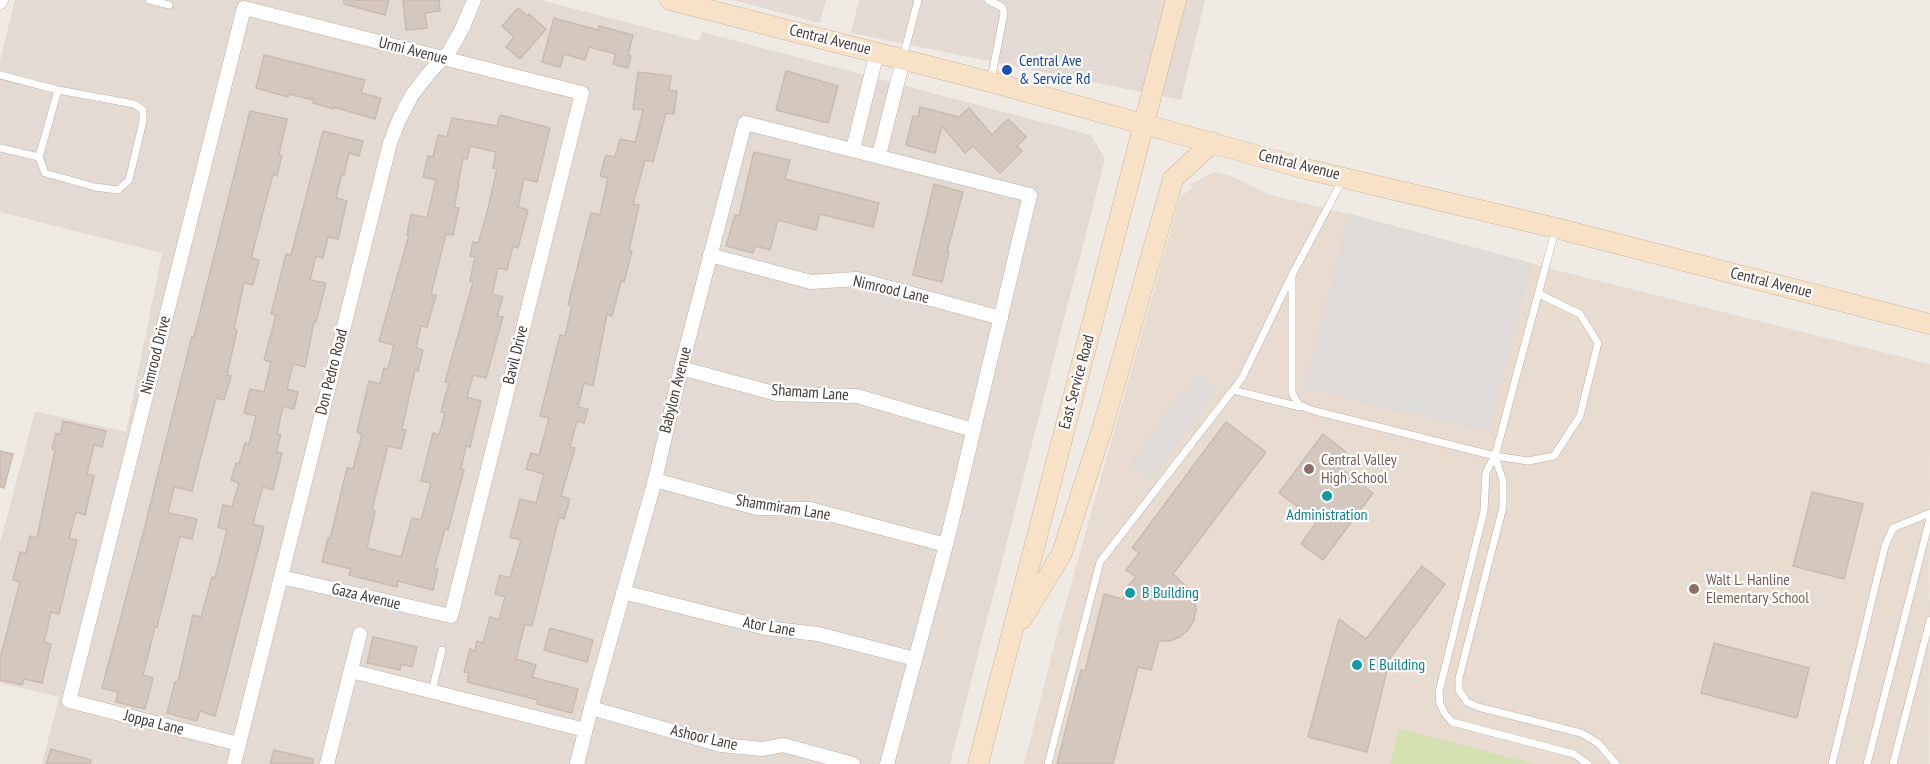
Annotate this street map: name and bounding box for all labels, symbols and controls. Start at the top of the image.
street label: Central Avenue [787,21,873,59]
street label: Urmi Avenue [376,33,450,69]
place label: Central Ave & Service Rd [1019,51,1090,89]
marker: Central Ave & Service Rd [1000,63,1014,77]
street label: Central Avenue [1256,146,1342,184]
street label: Central Avenue [1728,264,1814,302]
street label: Nimrood Lane [851,272,931,308]
street label: Nimrood Drive [137,314,175,396]
street label: Bavil Drive [499,324,533,386]
street label: Don Pedro Road [312,327,352,417]
street label: East Service Road [1055,333,1099,431]
street label: Babylon Avenue [656,345,696,435]
street label: Shamam Lane [771,381,849,405]
place label: Central Valley High School [1321,450,1397,488]
marker: Central Valley High School [1302,462,1316,476]
marker: Administration [1320,489,1334,503]
street label: Shammiram Lane [734,491,832,525]
place label: Administration [1286,505,1368,525]
place label: Walt L. Hanline Elementary School [1706,570,1809,608]
street label: Gaza Avenue [330,580,402,614]
marker: Walt L. Hanline Elementary School [1687,582,1701,596]
place label: B Building [1142,583,1199,603]
marker: B Building [1123,586,1137,600]
street label: Ator Lane [741,613,797,641]
place label: E Building [1369,655,1425,675]
marker: E Building [1350,658,1364,672]
street label: Joppa Lane [122,706,186,740]
street label: Ashoor Lane [669,721,739,755]

